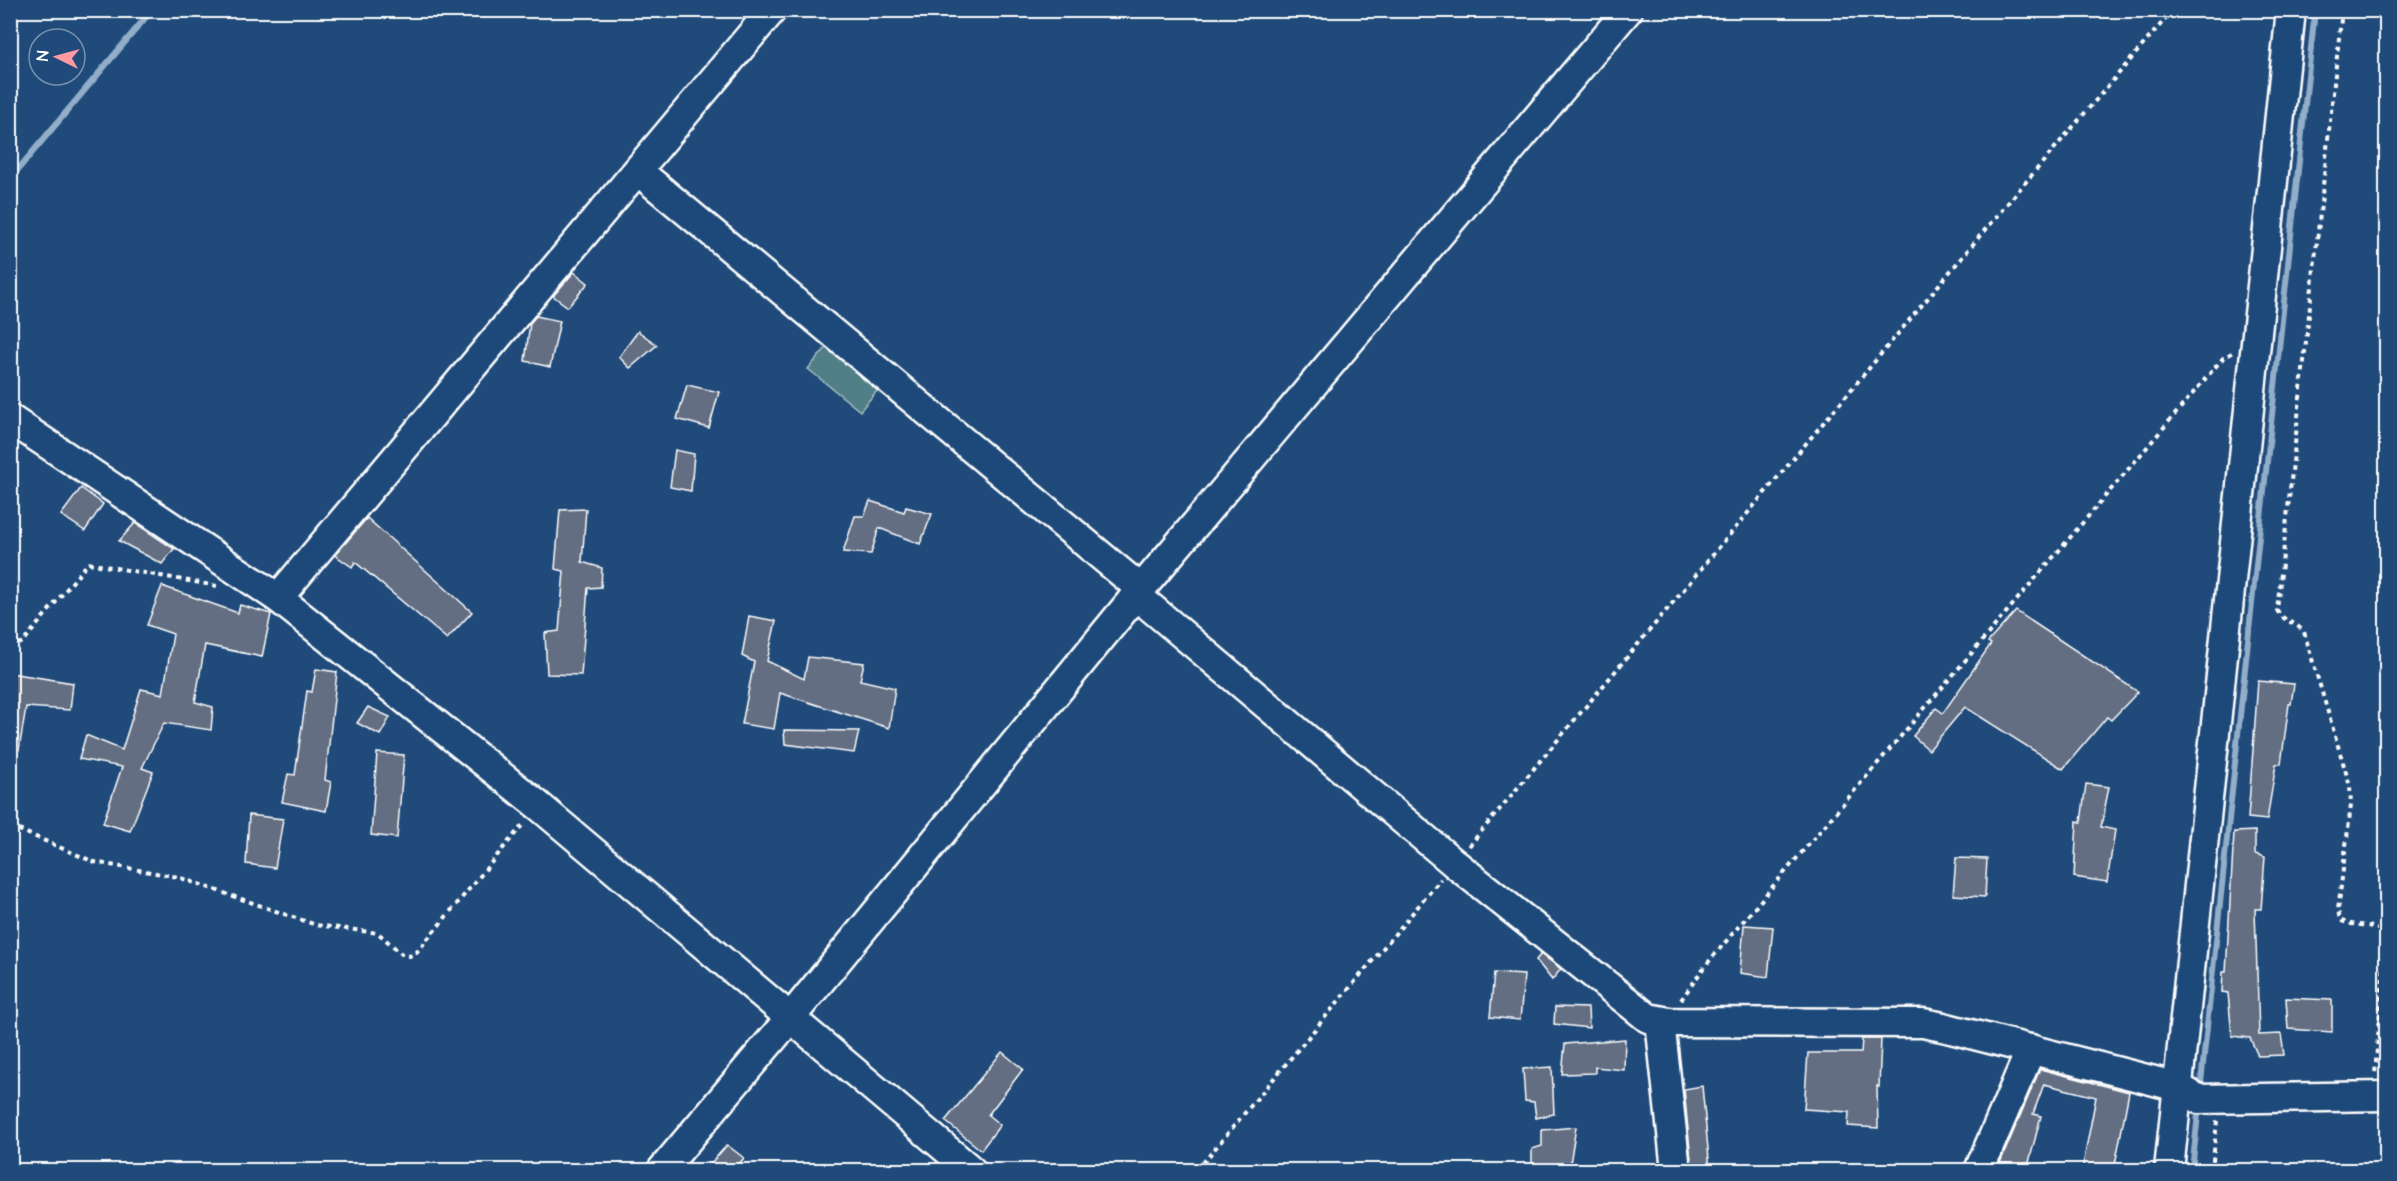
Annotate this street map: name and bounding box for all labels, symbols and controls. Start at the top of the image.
north arrow [27,27,87,87]
text: N [32,50,54,62]

